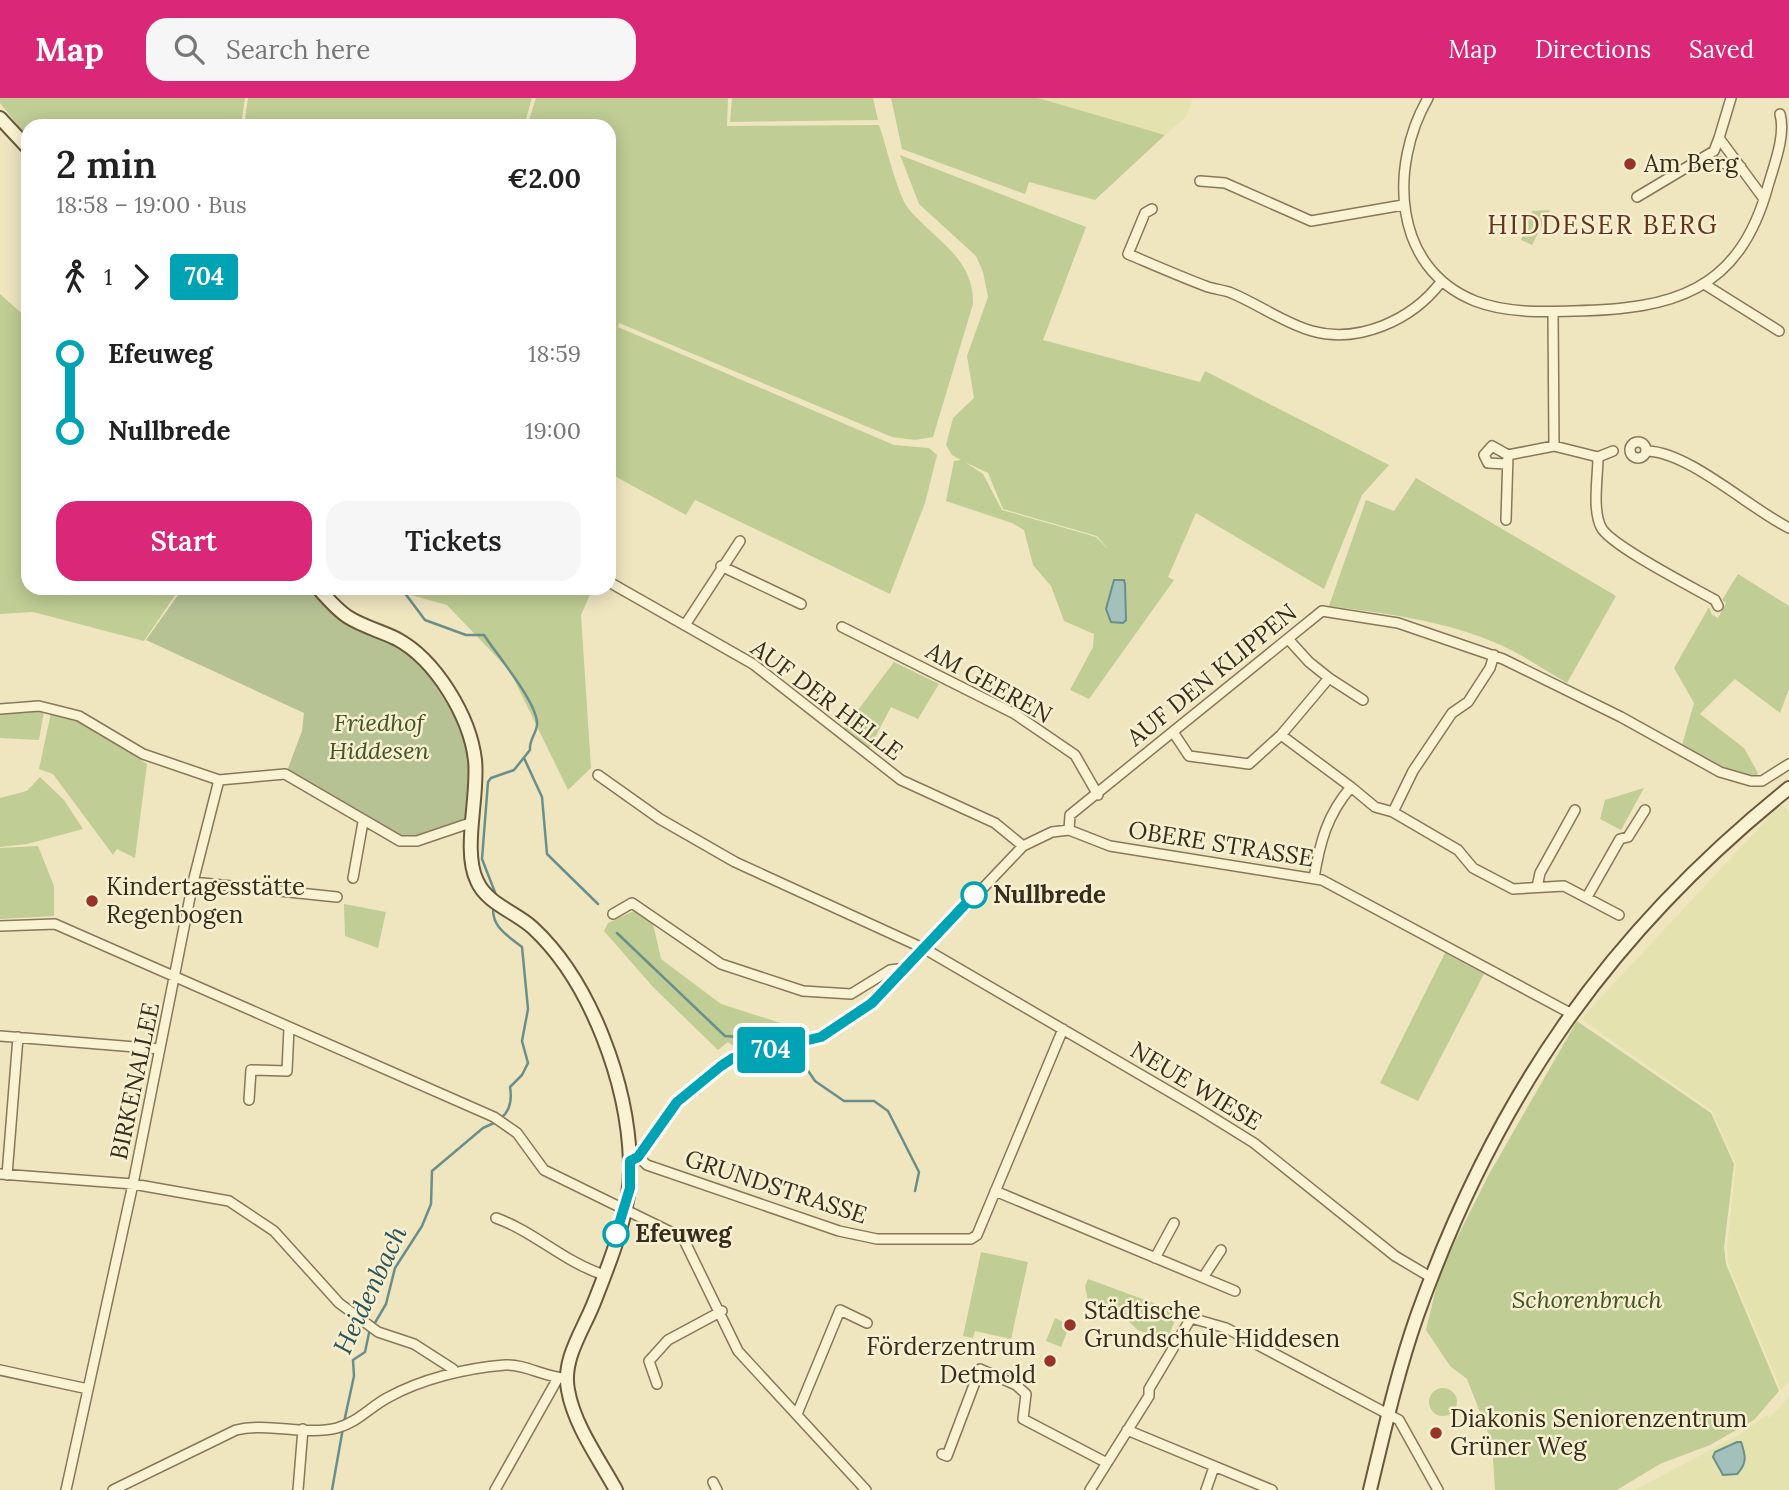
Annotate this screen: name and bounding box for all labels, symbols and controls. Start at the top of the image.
search box [146,18,636,81]
text: Map [35,28,104,70]
icon: search [170,30,208,68]
text: Search here [226,33,370,66]
text: Map [1448,34,1497,65]
text: Directions [1535,34,1651,65]
text: Saved [1689,34,1754,65]
text: 2 min [56,140,157,188]
place label: Am Berg [1643,148,1739,179]
marker: Am Berg [1622,156,1638,172]
text: €2.00 [507,162,581,195]
text: 18:58 – 19:00 · Bus [56,190,247,219]
district label: HIDDESER BERG [1487,208,1719,241]
icon: walk [56,258,94,296]
icon: forward [122,258,160,296]
text: 704 [184,261,224,292]
text: 1 [104,262,112,291]
text: Efeuweg [108,337,213,370]
text: 18:59 [528,339,581,368]
text: Nullbrede [108,414,230,447]
text: 19:00 [525,416,581,445]
button: Start [56,501,312,581]
button: Tickets [326,501,581,581]
street label: AUF DEN KLIPPEN [1120,597,1303,753]
street label: AUF DER HELLE [744,632,909,767]
street label: AM GEEREN [920,635,1058,730]
park label: Friedhof Hiddesen [329,707,430,766]
street label: OBERE STRASSE [1126,814,1316,873]
place label: Kindertagesstätte Regenbogen [106,871,305,930]
place label: Nullbrede [993,879,1106,910]
marker: Nullbrede [961,882,987,908]
marker: Kindertagesstätte Regenbogen [84,893,100,909]
street label: BIRKENALLEE [103,999,166,1162]
line badge: 704 [731,1027,811,1073]
text: 704 [751,1034,791,1065]
street label: NEUE WIESE [1125,1034,1268,1137]
street label: GRUNDSTRASSE [681,1142,871,1231]
place label: Efeuweg [635,1218,733,1249]
water label: Heidenbach [325,1220,414,1359]
marker: Efeuweg [603,1221,629,1247]
park label: Schorenbruch [1512,1284,1663,1315]
place label: Städtische Grundschule Hiddesen [1084,1295,1340,1354]
marker: Städtische Grundschule Hiddesen [1062,1317,1078,1333]
place label: Förderzentrum Detmold [866,1331,1036,1390]
marker: Förderzentrum Detmold [1042,1353,1058,1369]
place label: Diakonis Seniorenzentrum Grüner Weg [1450,1403,1747,1462]
marker: Diakonis Seniorenzentrum Grüner Weg [1428,1425,1444,1441]

